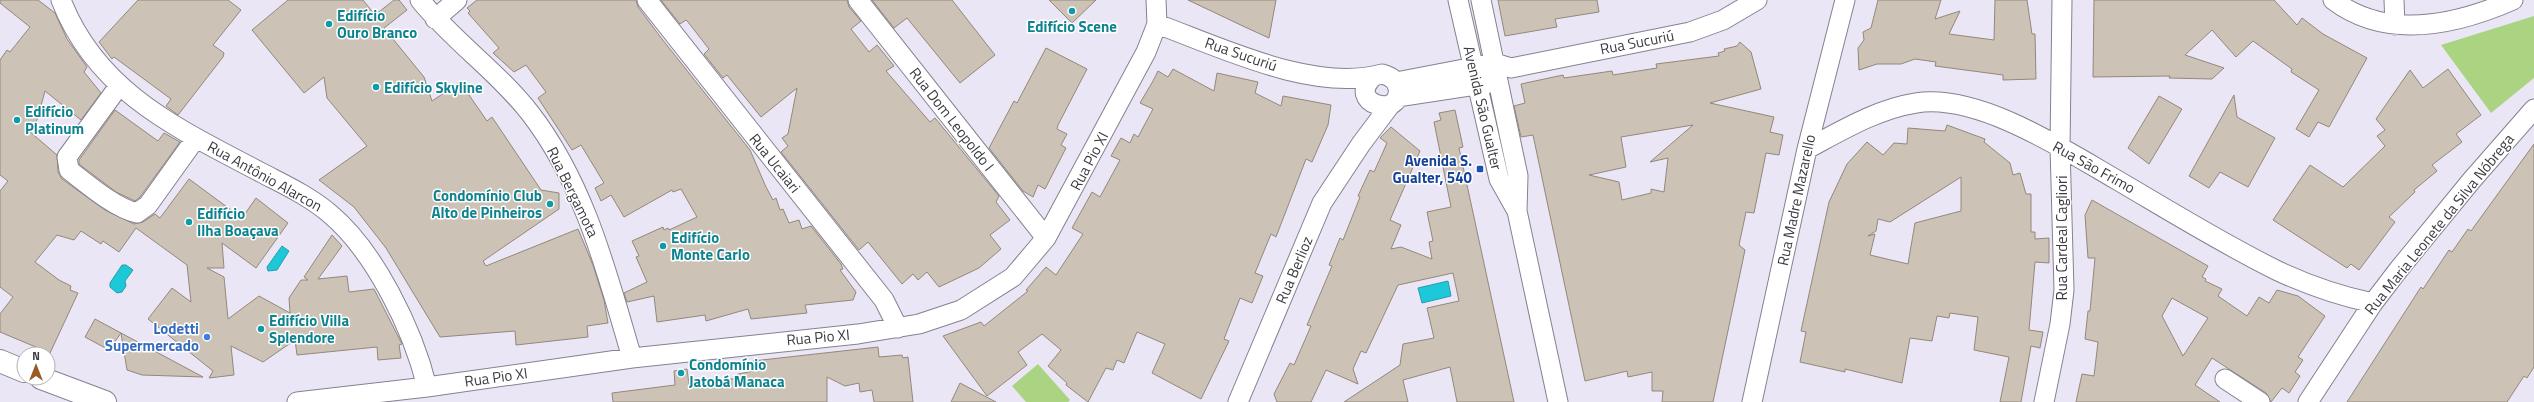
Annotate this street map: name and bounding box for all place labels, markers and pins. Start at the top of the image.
place label: Edifício Ouro Branco [337,4,417,44]
marker: Edifício Scene [1067,6,1077,16]
place label: Edifício Scene [1027,15,1117,38]
marker: Edifício Ouro Branco [324,19,334,29]
place label: Edifício Skyline [384,76,483,99]
marker: Edifício Skyline [371,82,381,92]
place label: Edifício Platinum [25,100,84,140]
marker: Edifício Platinum [12,115,22,125]
place label: Avenida S. Gualter, 540 [1392,149,1473,189]
marker: Avenida S. Gualter, 540 [1475,164,1485,174]
place label: Condomínio Club Alto de Pinheiros [432,184,542,224]
marker: Condomínio Club Alto de Pinheiros [545,199,555,209]
place label: Edifício Ilha Boaçava [197,202,279,242]
marker: Edifício Ilha Boaçava [184,217,194,227]
place label: Edifício Monte Carlo [671,226,750,266]
marker: Edifício Monte Carlo [658,241,668,251]
place label: Edifício Villa Splendore [269,309,349,349]
place label: Lodetti Supermercado [105,317,199,357]
marker: Edifício Villa Splendore [256,324,266,334]
marker: Lodetti Supermercado [202,332,212,342]
place label: Condomínio Jatobá Manaca [689,353,785,393]
marker: Condomínio Jatobá Manaca [676,368,686,378]

